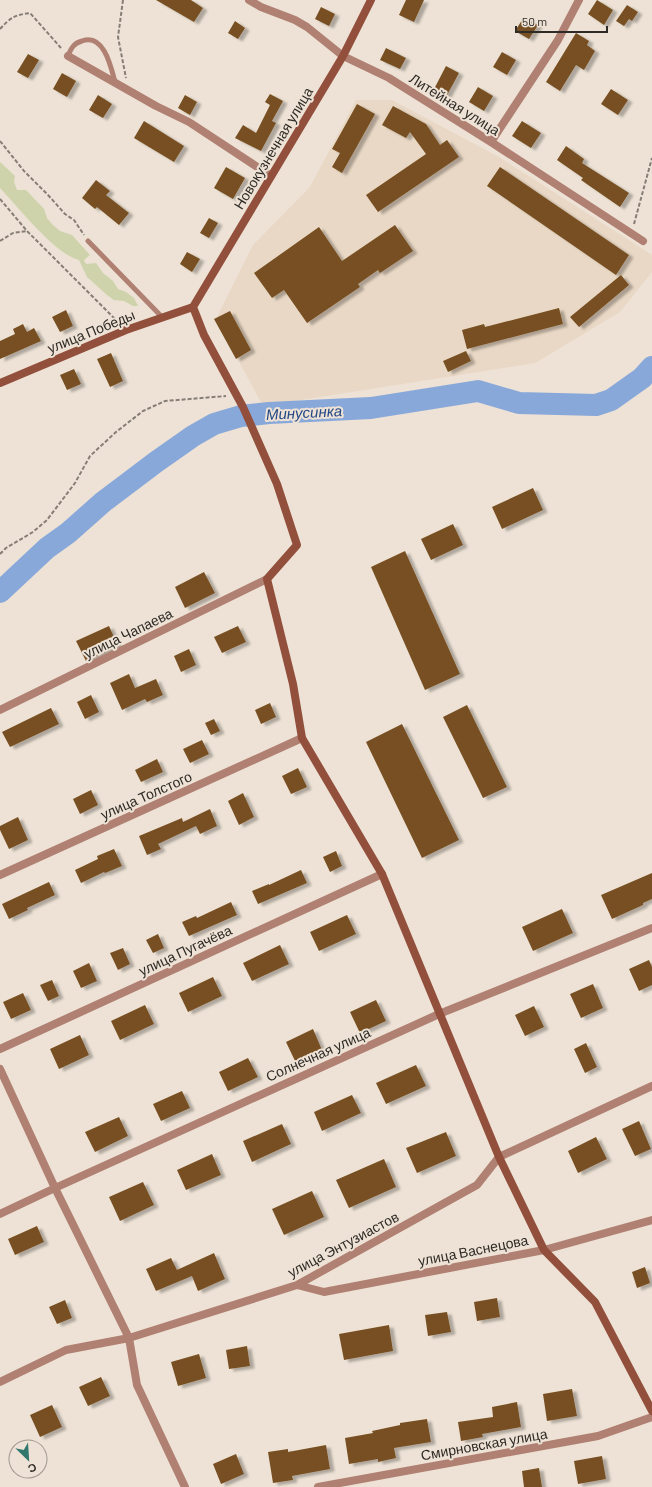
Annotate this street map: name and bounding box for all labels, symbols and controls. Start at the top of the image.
scale bar [516,8,607,34]
text: 50 m [522,14,547,28]
street label: Литейная улица [407,69,503,139]
street label: Новокузнечная улица [230,84,316,212]
street label: улица Победы [45,306,137,356]
water label: Минусинка [266,401,342,423]
street label: улица Чапаева [81,604,175,662]
street label: улица Толстого [98,767,194,823]
street label: улица Пугачёва [136,921,234,979]
street label: Солнечная улица [263,1023,373,1085]
street label: улица Энтузиастов [285,1208,401,1280]
street label: улица Васнецова [417,1231,530,1269]
street label: Смирновская улица [419,1424,549,1464]
north arrow [8,1439,48,1479]
text: С [26,1461,39,1476]

